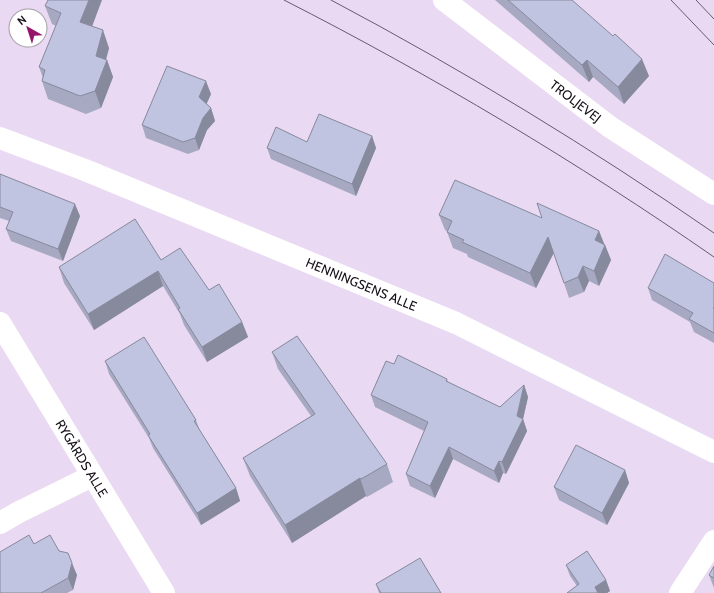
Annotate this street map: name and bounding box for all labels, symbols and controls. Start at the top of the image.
north arrow [8,8,48,48]
text: N [14,12,29,28]
street label: TROLJEVEJ [547,76,605,126]
street label: HENNINGSENS ALLE [304,254,419,314]
street label: RYGÅRDS ALLE [52,416,112,500]

